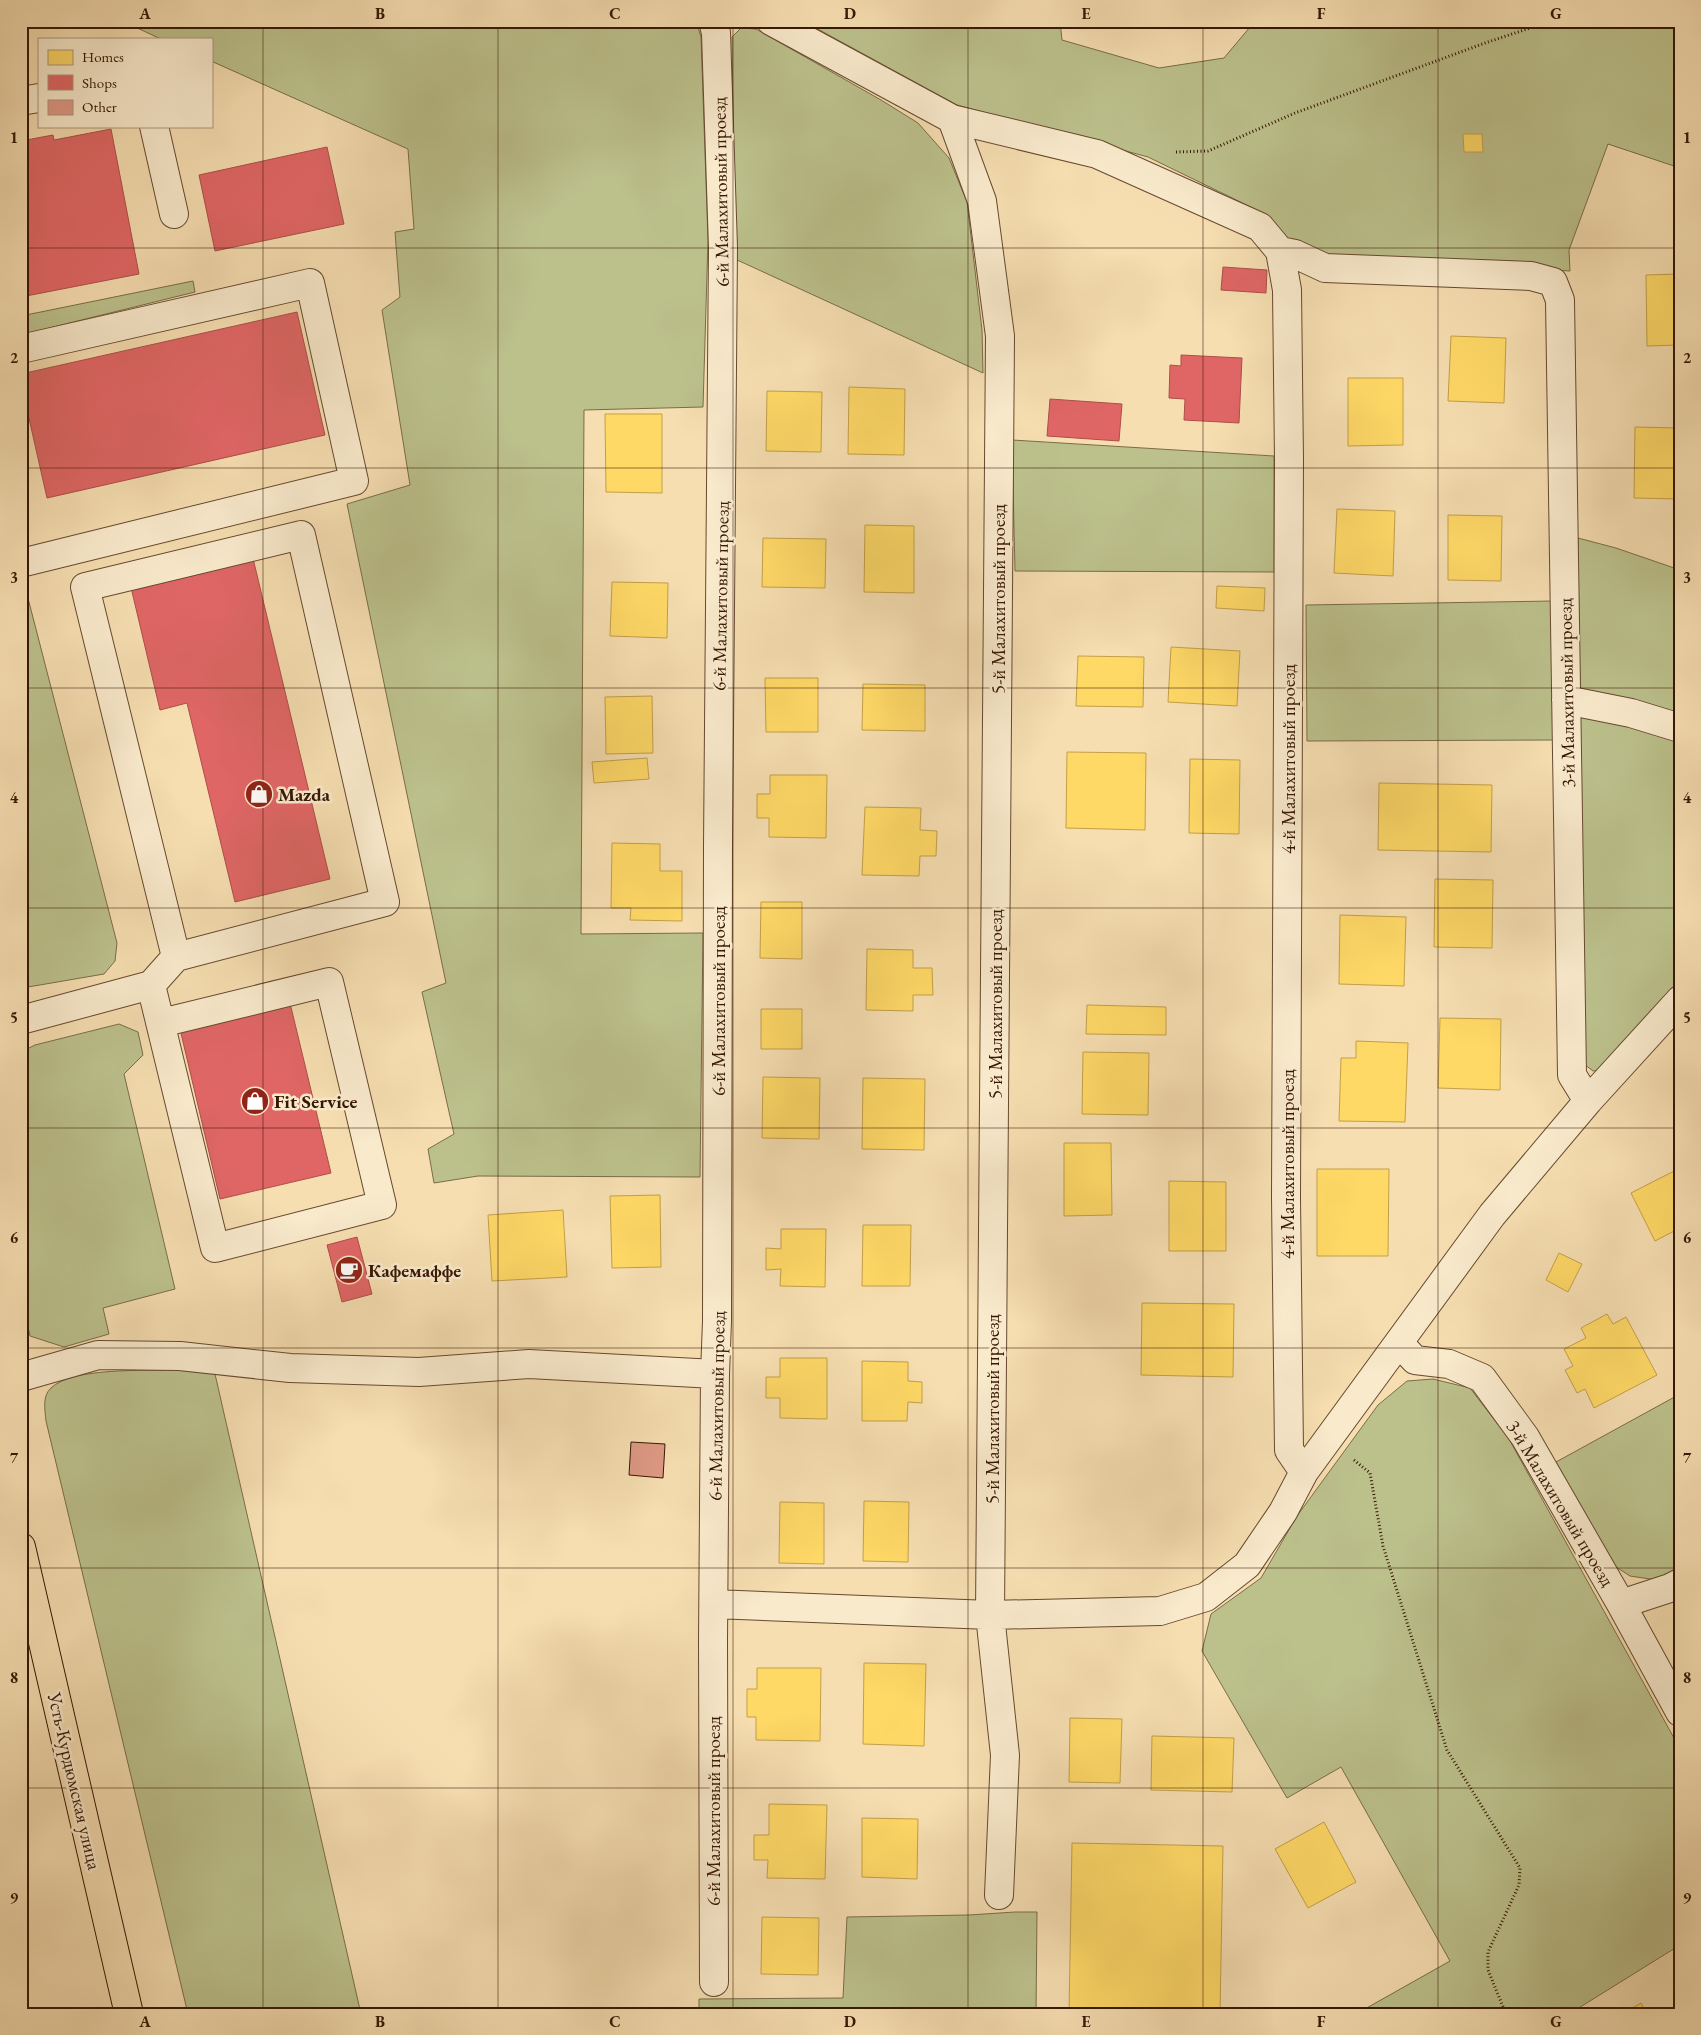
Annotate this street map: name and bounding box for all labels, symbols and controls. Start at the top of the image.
text: A [138,3,151,24]
text: B [375,3,385,24]
text: C [609,3,621,24]
text: D [844,3,856,24]
text: E [1081,3,1091,24]
text: F [1317,3,1326,24]
text: G [1550,3,1562,24]
legend [38,38,212,128]
text: Homes [82,47,124,66]
text: Shops [82,73,117,92]
street label: 6-й Малахитовый проезд [706,96,735,287]
text: Other [82,97,117,116]
text: 1 [10,127,18,148]
text: 1 [1683,127,1691,148]
text: 2 [10,347,19,368]
text: 2 [1683,347,1692,368]
street label: 6-й Малахитовый проезд [706,500,735,691]
street label: 5-й Малахитовый проезд [986,504,1011,694]
text: 3 [10,567,18,588]
text: 3 [1683,567,1691,588]
street label: 3-й Малахитовый проезд [1552,597,1581,788]
street label: 4-й Малахитовый проезд [1276,664,1301,854]
shop icon: Mazda [244,779,274,809]
place label: Mazda [278,782,331,807]
text: 4 [10,787,19,808]
text: 4 [1683,787,1692,808]
street label: 6-й Малахитовый проезд [706,906,731,1096]
street label: 5-й Малахитовый проезд [983,909,1008,1099]
text: 5 [10,1007,18,1028]
text: 5 [1683,1007,1691,1028]
street label: 4-й Малахитовый проезд [1275,1069,1300,1259]
shop icon: Fit Service [240,1086,270,1116]
place label: Fit Service [274,1089,358,1114]
text: 6 [10,1227,19,1248]
text: 6 [1683,1227,1692,1248]
cafe icon: Кафемаффе [334,1255,364,1285]
place label: Кафемаффе [368,1258,461,1283]
street label: 6-й Малахитовый проезд [702,1310,731,1501]
street label: 5-й Малахитовый проезд [980,1314,1005,1504]
street label: 3-й Малахитовый проезд [1501,1415,1620,1591]
text: 7 [10,1447,19,1468]
text: 7 [1683,1447,1692,1468]
text: 8 [10,1667,18,1688]
text: 8 [1683,1667,1691,1688]
street label: Усть-Курдюмская улица [42,1689,107,1873]
street label: 6-й Малахитовый проезд [701,1716,726,1906]
text: 9 [10,1887,19,1908]
text: 9 [1683,1887,1692,1908]
text: A [138,2011,151,2032]
text: B [375,2011,385,2032]
text: C [609,2011,621,2032]
text: D [844,2011,856,2032]
text: E [1081,2011,1091,2032]
text: F [1317,2011,1326,2032]
text: G [1550,2011,1562,2032]

